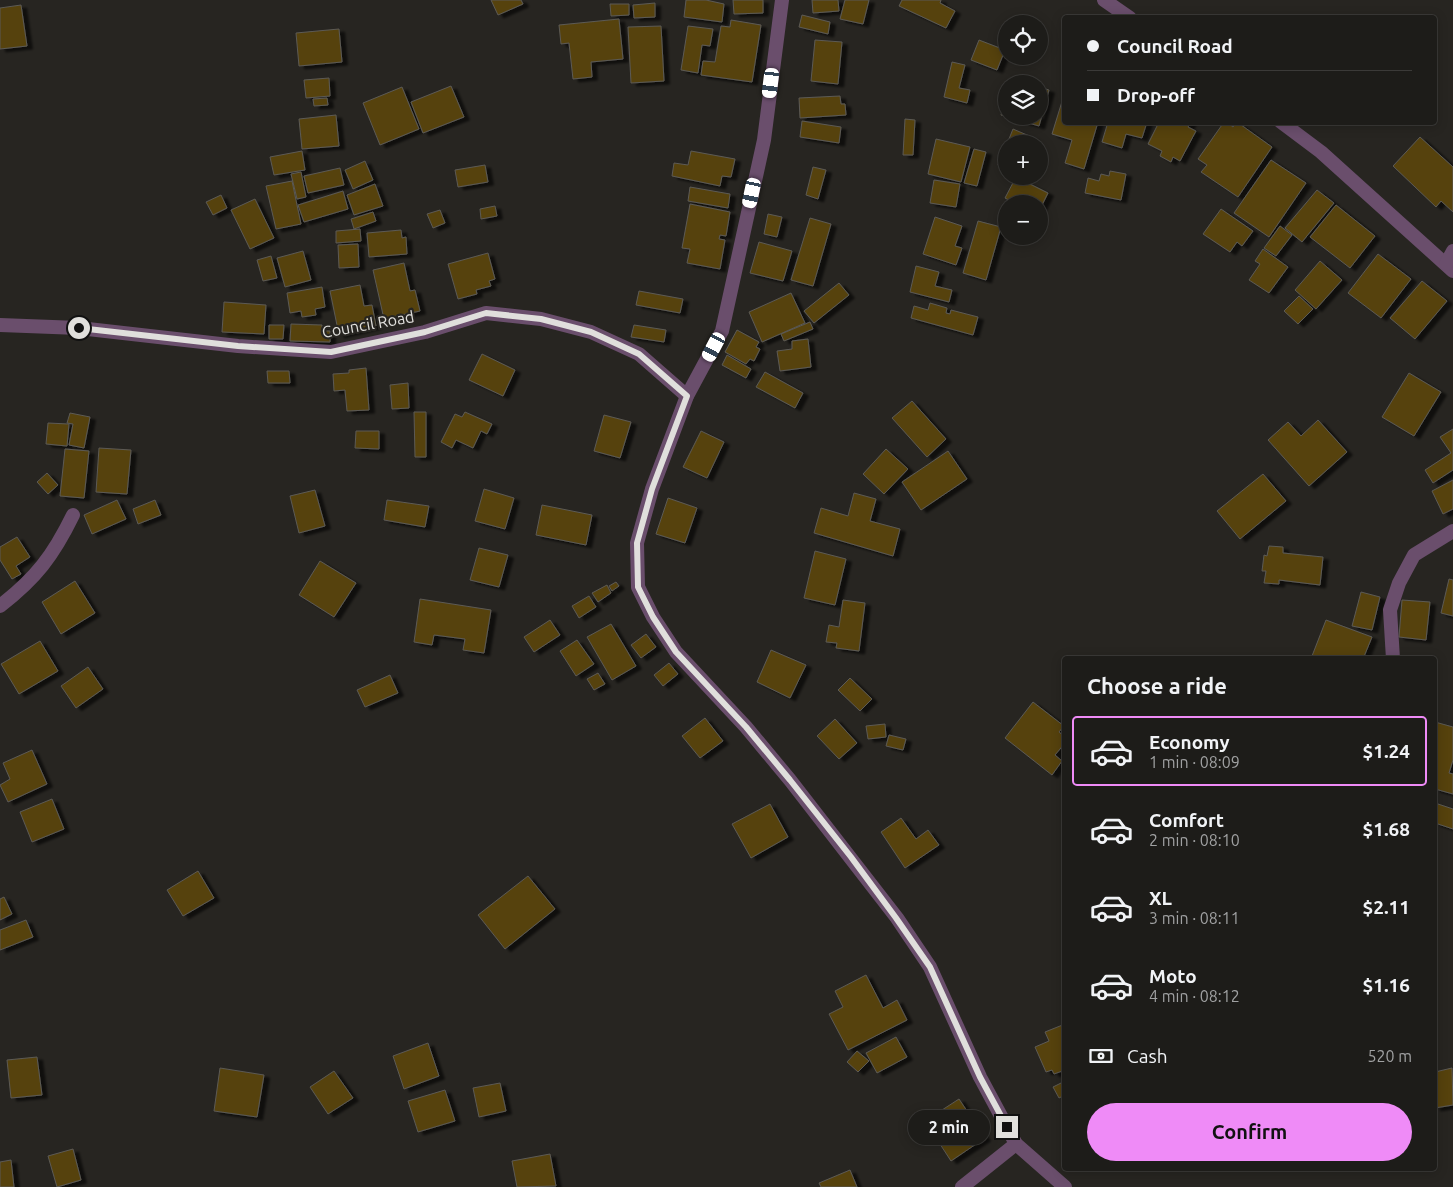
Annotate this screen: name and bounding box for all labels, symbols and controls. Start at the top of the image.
map controls [998,15,1048,245]
button: locate [998,15,1048,65]
text: Council Road [1117,35,1233,57]
car [761,67,780,99]
button: layers [998,75,1048,125]
text: Drop-off [1117,84,1195,106]
button: + [998,135,1048,185]
car [741,177,762,209]
button: − [998,195,1048,245]
street label: Council Road [320,307,416,341]
route start [68,317,90,339]
car [700,330,727,364]
text: Choose a ride [1087,673,1227,698]
icon: car [1089,729,1134,774]
text: Economy [1149,731,1230,753]
text: $1.24 [1362,740,1410,762]
text: 1 min · 08:09 [1149,753,1240,771]
icon: car [1089,807,1134,852]
text: Comfort [1149,809,1224,831]
text: $1.68 [1362,818,1410,840]
text: 2 min · 08:10 [1149,831,1240,849]
icon: car [1089,885,1134,930]
text: XL [1149,887,1172,909]
text: $2.11 [1362,896,1410,918]
text: 3 min · 08:11 [1149,909,1240,927]
icon: car [1089,963,1134,1008]
text: Moto [1149,965,1197,987]
text: $1.16 [1362,974,1410,996]
text: 4 min · 08:12 [1149,987,1240,1005]
icon: cash [1087,1042,1115,1070]
text: Cash [1127,1045,1168,1067]
text: 520 m [1367,1047,1412,1065]
button: Confirm [1087,1103,1412,1161]
callout: 2 min [907,1110,990,1144]
route end [996,1116,1018,1138]
text: 2 min [929,1118,969,1136]

